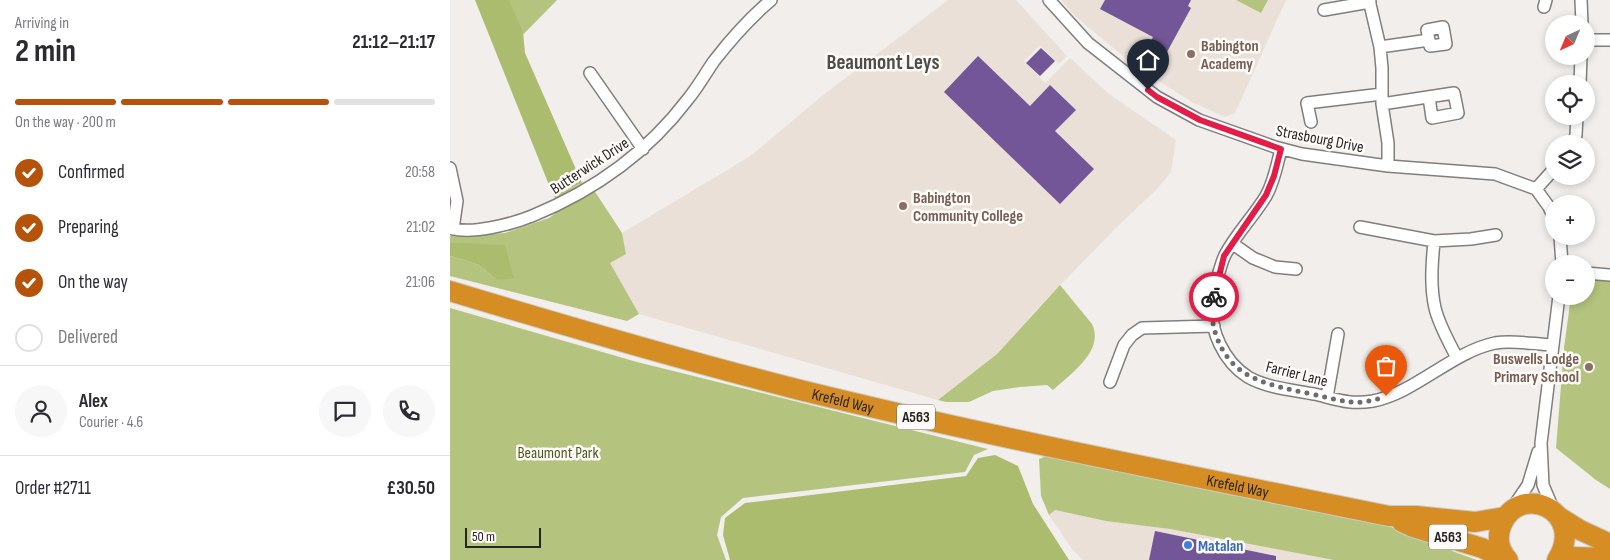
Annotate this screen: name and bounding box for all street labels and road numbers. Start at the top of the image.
street label: Strasbourg Drive [1274,122,1365,157]
street label: Butterwick Drive [547,134,633,199]
street label: Farrier Lane [1264,358,1330,391]
street label: Krefeld Way [810,385,876,418]
road number: A563 [897,404,935,430]
street label: Krefeld Way [1205,471,1270,503]
road number: A563 [1429,524,1467,550]

